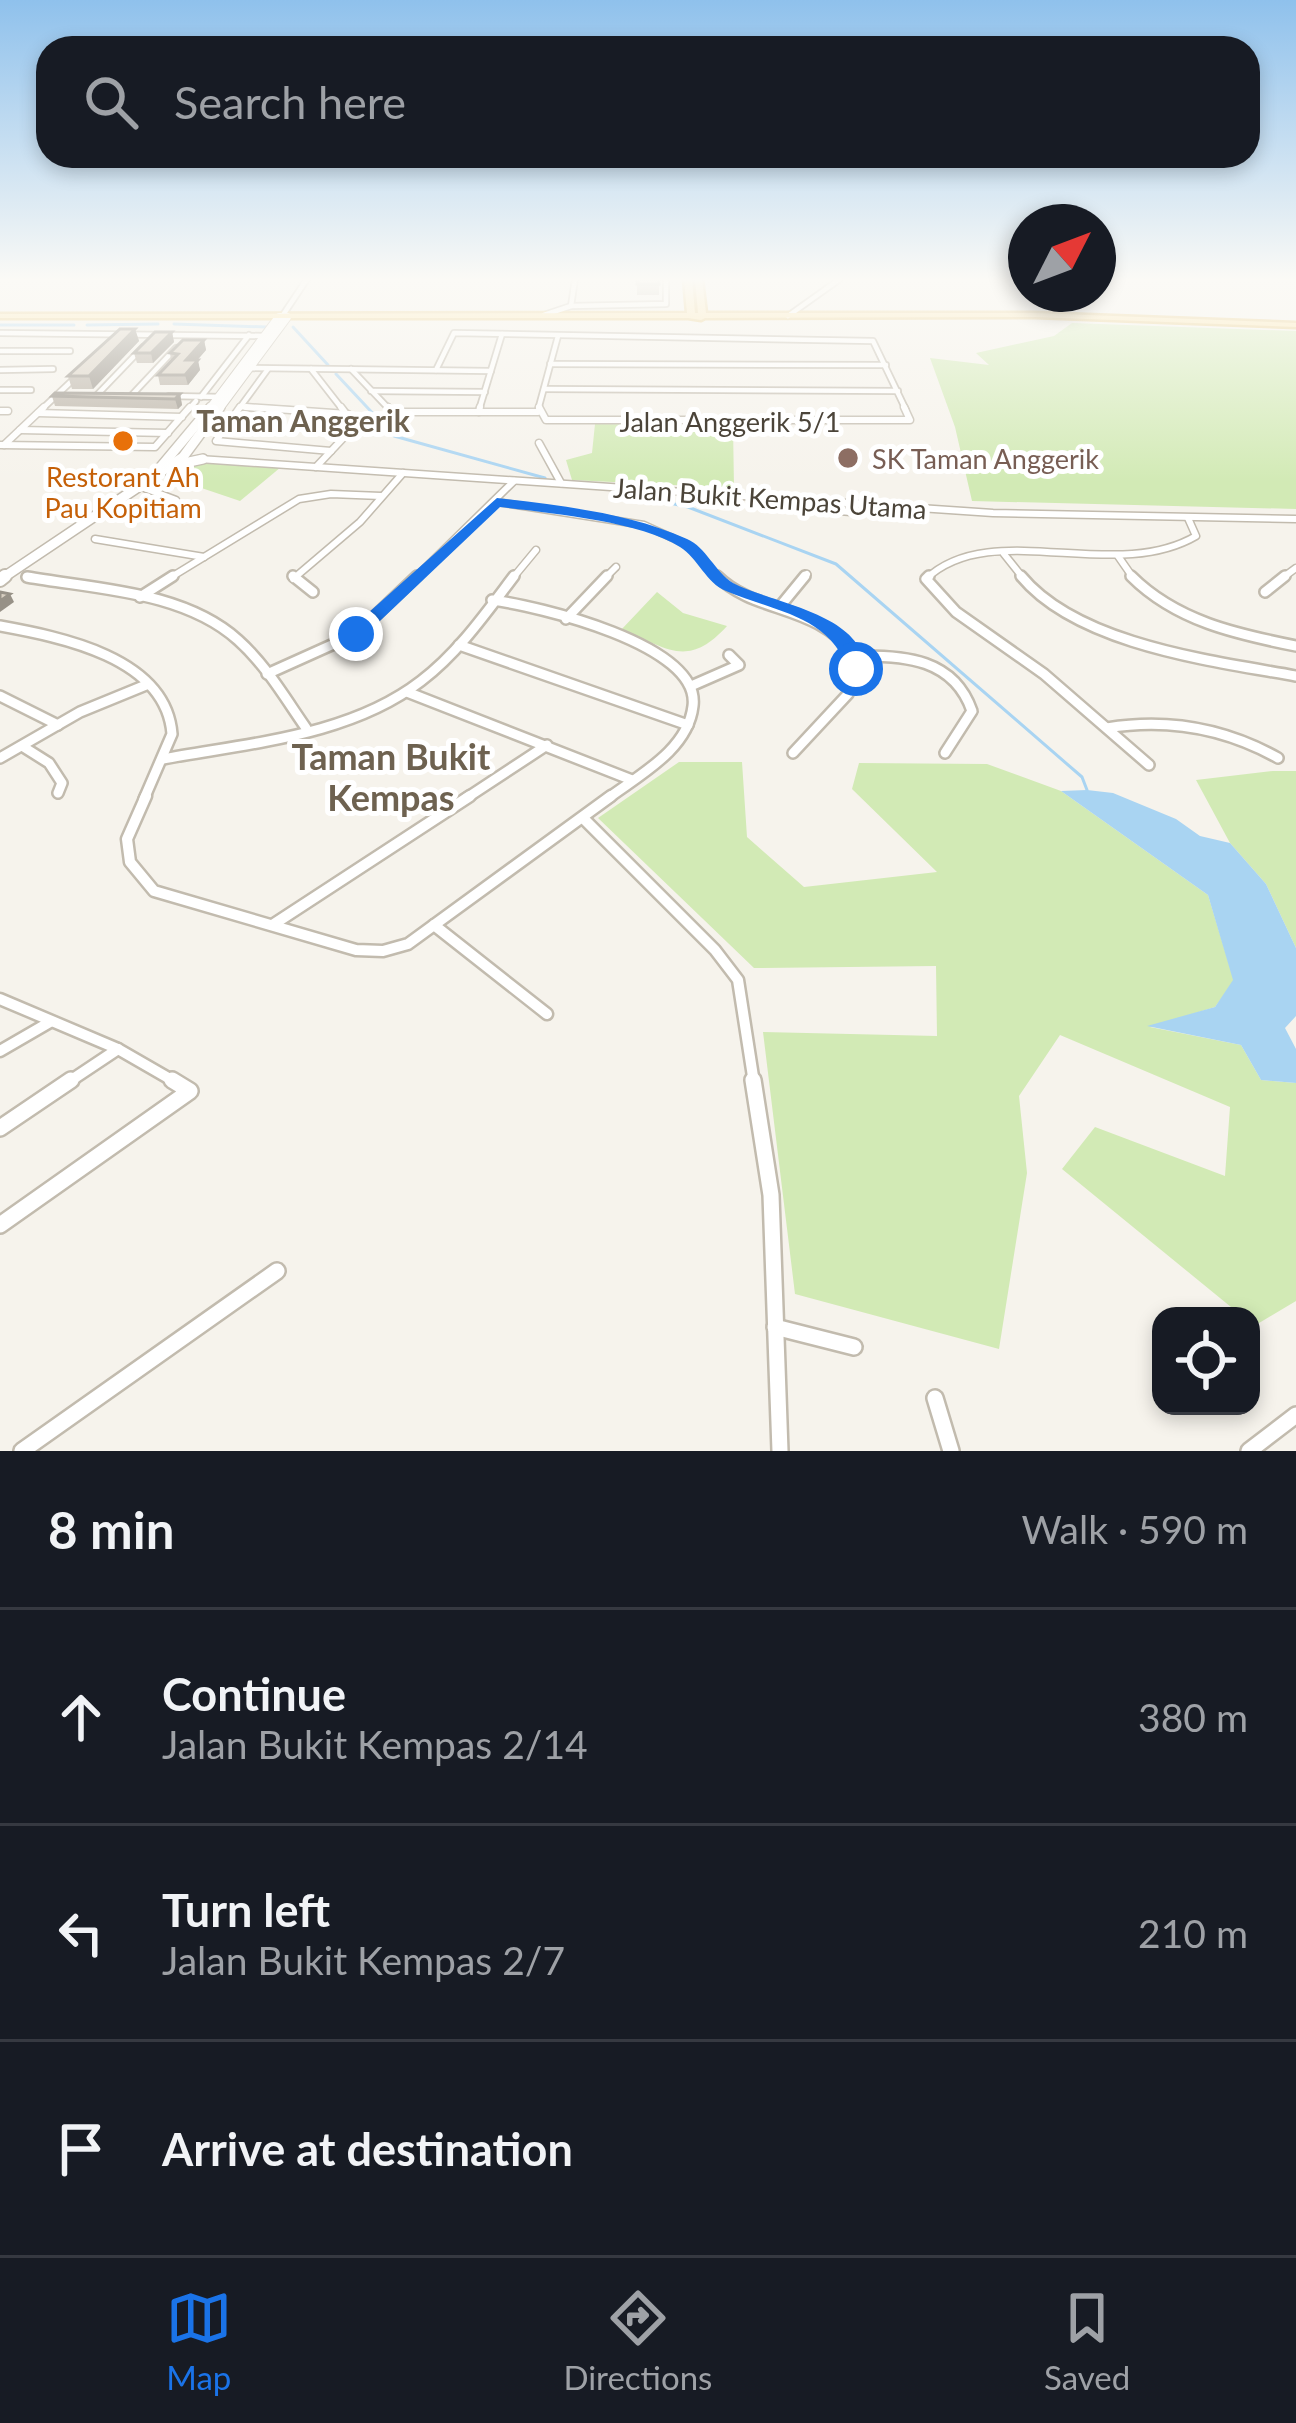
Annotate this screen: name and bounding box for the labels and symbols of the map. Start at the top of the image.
north arrow [1008,204,1116,312]
district label: Taman Anggerik [196,402,411,438]
street label: Jalan Anggerik 5/1 [620,405,840,438]
marker: Restorant Ah Pau Kopitiam [110,428,136,454]
place label: SK Taman Anggerik [872,442,1099,475]
marker: SK Taman Anggerik [835,445,861,471]
place label: Restorant Ah Pau Kopitiam [44,460,202,524]
street label: Jalan Bukit Kempas Utama [612,471,928,525]
route end [329,607,383,661]
route start [829,642,883,696]
district label: Taman Bukit Kempas [292,734,491,819]

